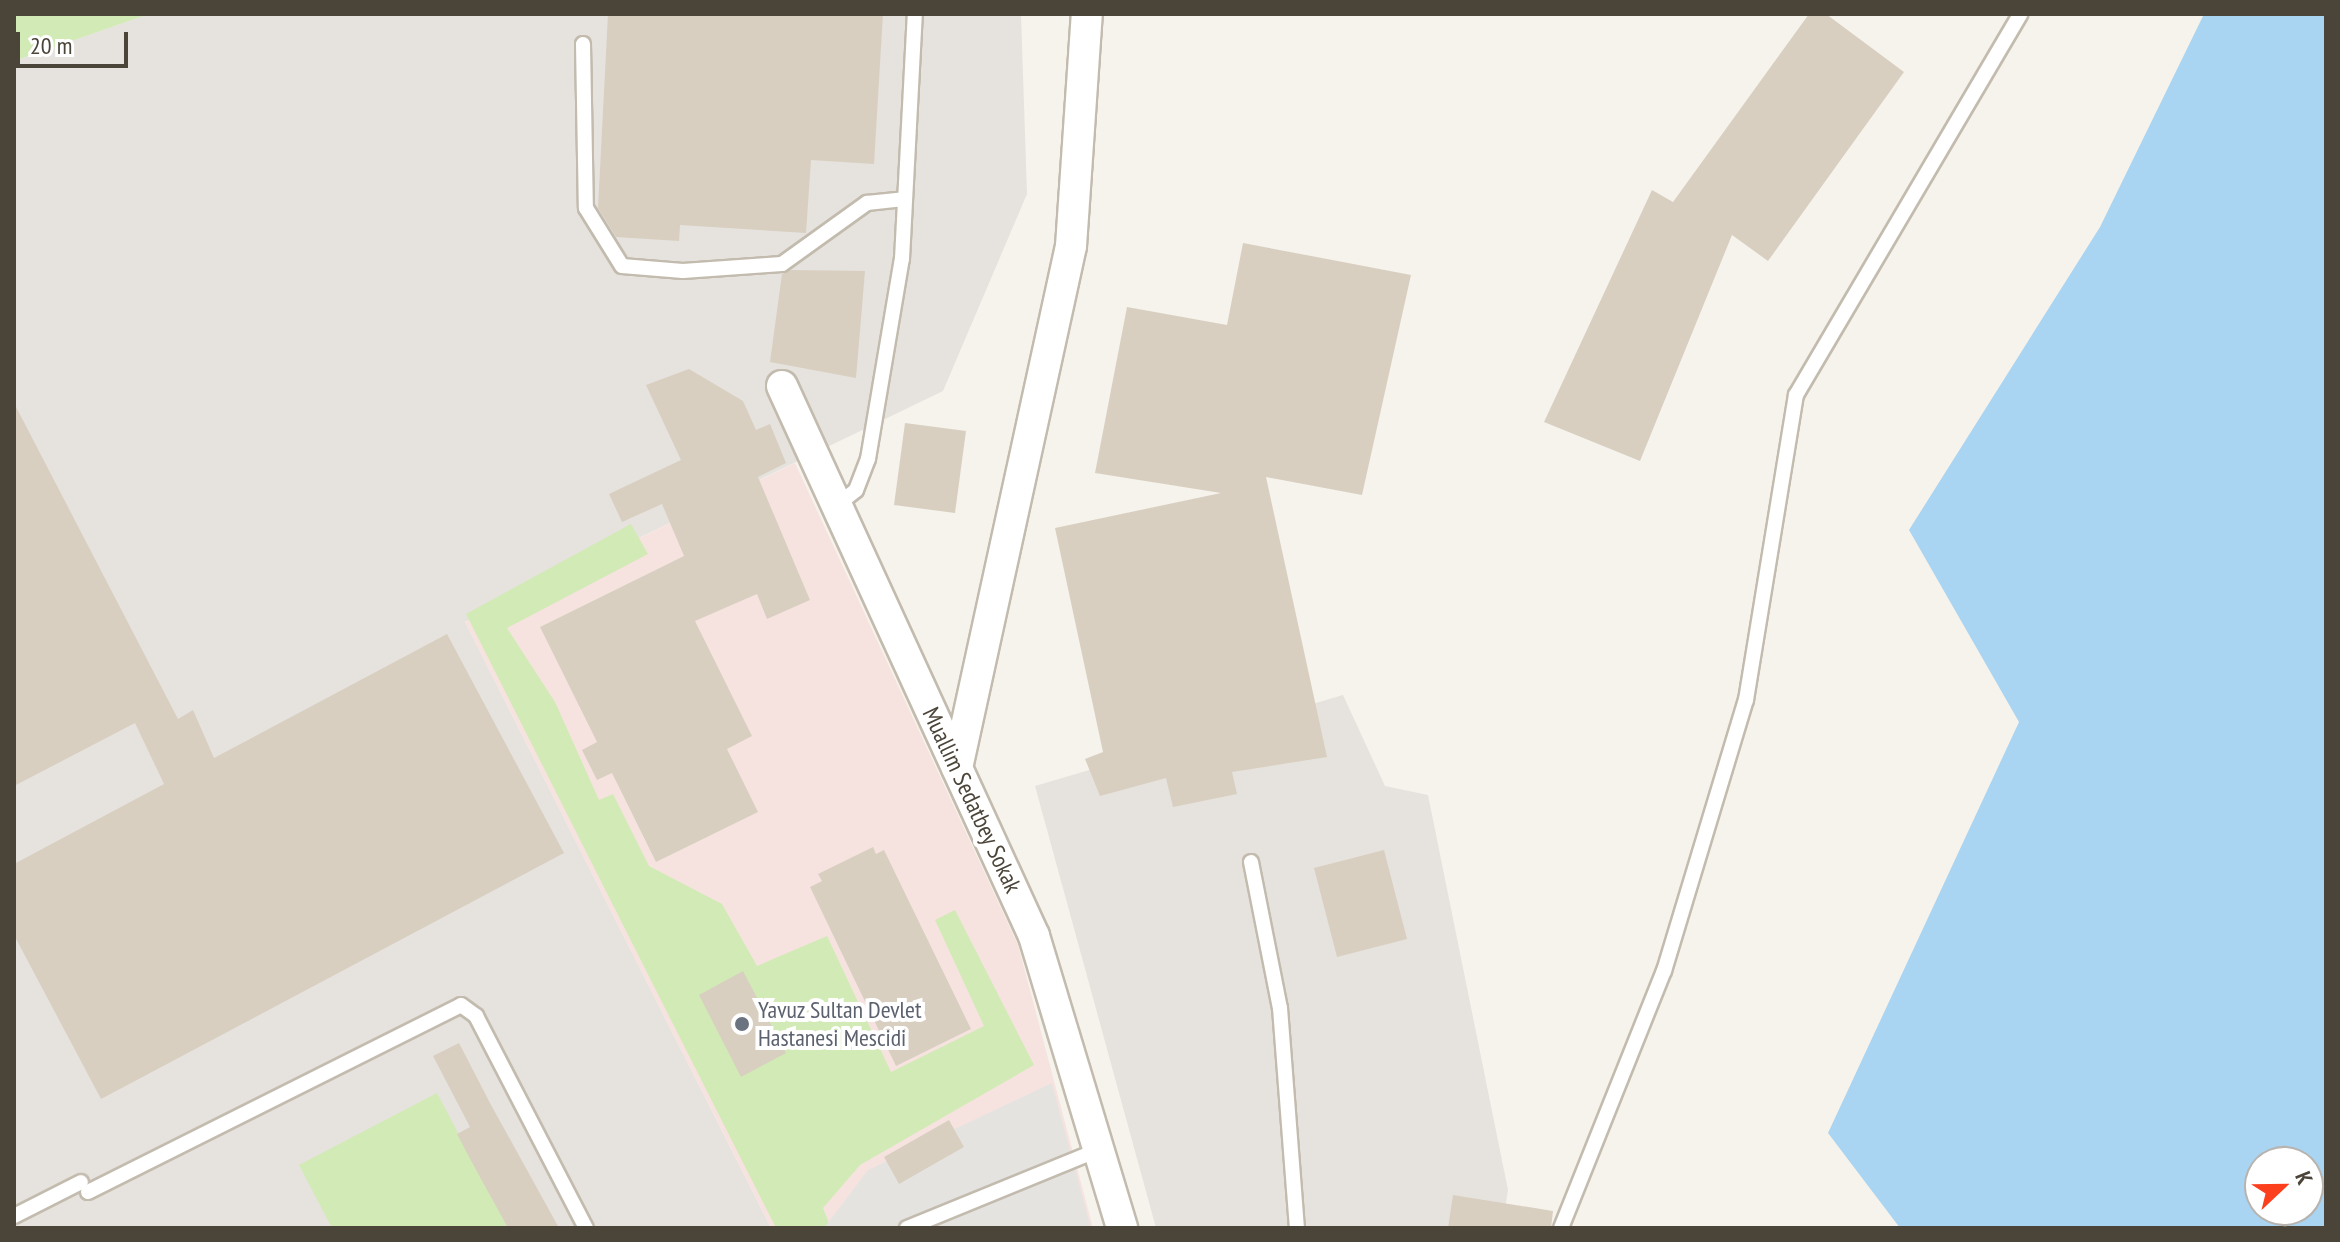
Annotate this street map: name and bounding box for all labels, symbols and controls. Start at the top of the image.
scale bar [20,16,132,66]
text: 20 m [30,30,72,61]
street label: Muallim Sedatbey Sokak [916,702,1028,898]
place label: Yavuz Sultan Devlet Hastanesi Mescidi [758,996,922,1052]
marker: Yavuz Sultan Devlet Hastanesi Mescidi [733,1015,751,1033]
north arrow [2244,1146,2324,1226]
text: K [2289,1167,2320,1188]

